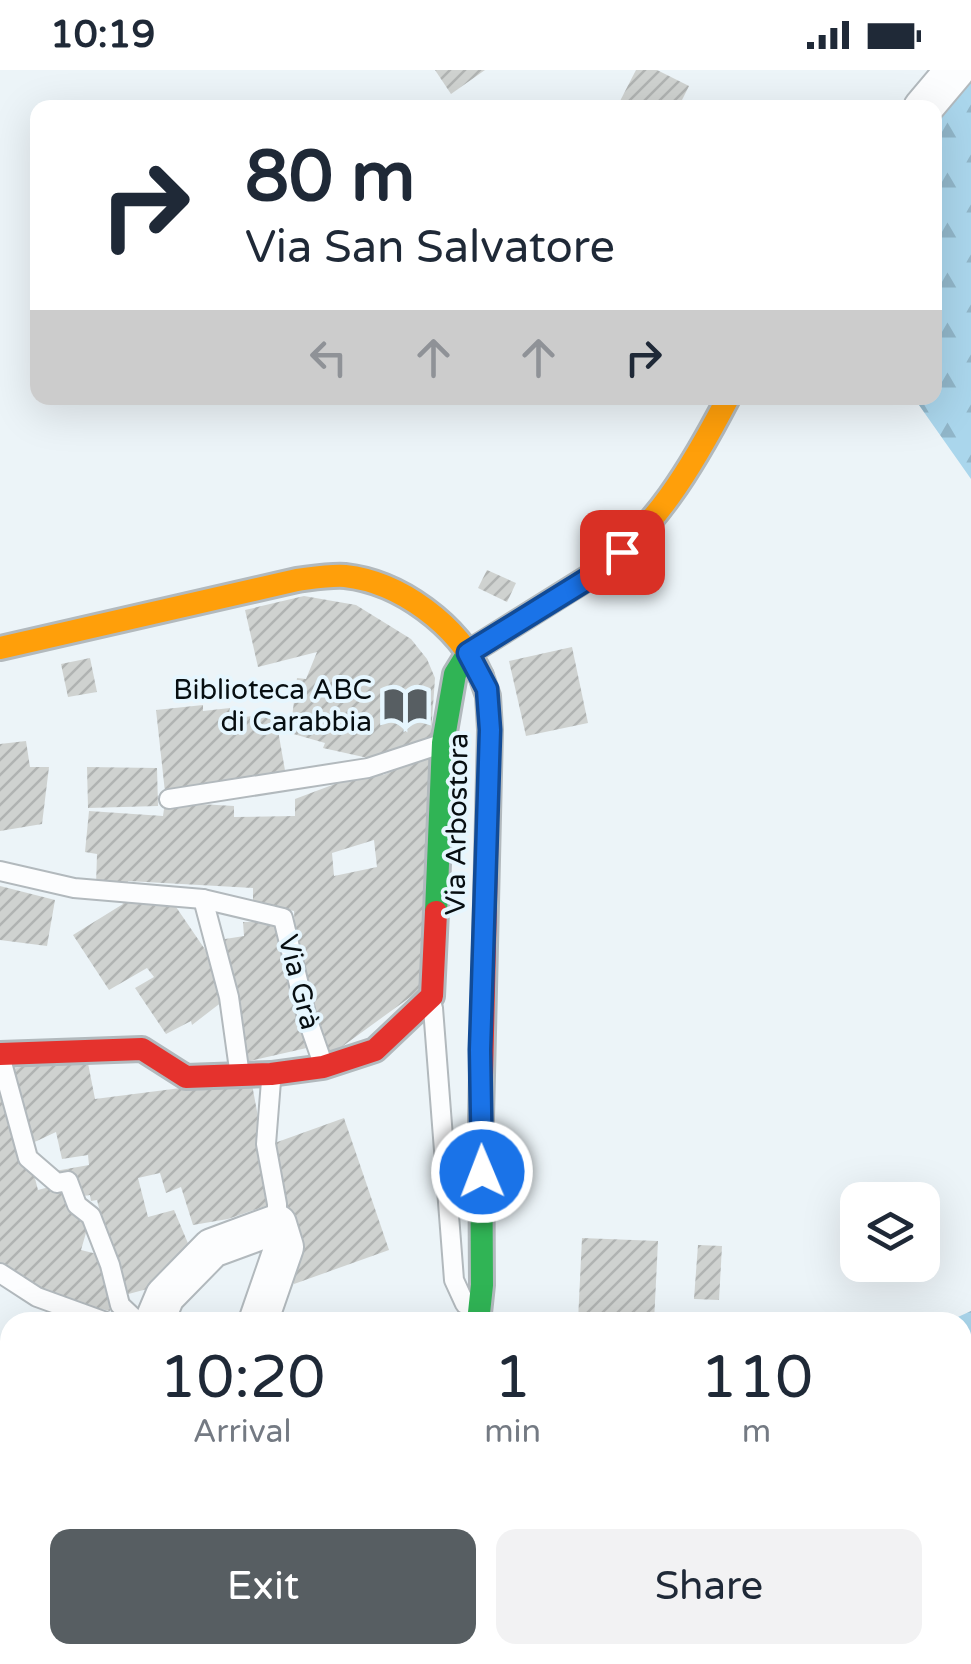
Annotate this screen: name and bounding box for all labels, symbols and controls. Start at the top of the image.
text: 10:19 [50,12,155,58]
text: 80 m [245,136,415,220]
icon: right [80,140,210,270]
text: Via San Salvatore [245,221,615,275]
icon: left [301,330,356,385]
icon: ahead [406,330,461,385]
icon: ahead [511,330,566,385]
icon: right [616,330,671,385]
pin [580,510,665,595]
icon: arrive [595,525,650,580]
place label: Biblioteca ABC di Carabbia [173,673,372,739]
library icon: Biblioteca ABC di Carabbia [381,681,429,729]
street label: Via Arbostora [438,732,476,916]
street label: Via Grà [271,931,327,1033]
position arrow [430,1120,534,1224]
map controls [840,1182,940,1282]
button: layers [840,1182,940,1282]
text: 10:20 [159,1342,325,1414]
text: 1 [494,1342,531,1414]
text: 110 [700,1342,813,1414]
text: Arrival [193,1413,292,1451]
text: min [484,1413,541,1451]
text: m [742,1413,771,1451]
button: Exit [50,1529,476,1644]
button: Share [496,1529,922,1644]

